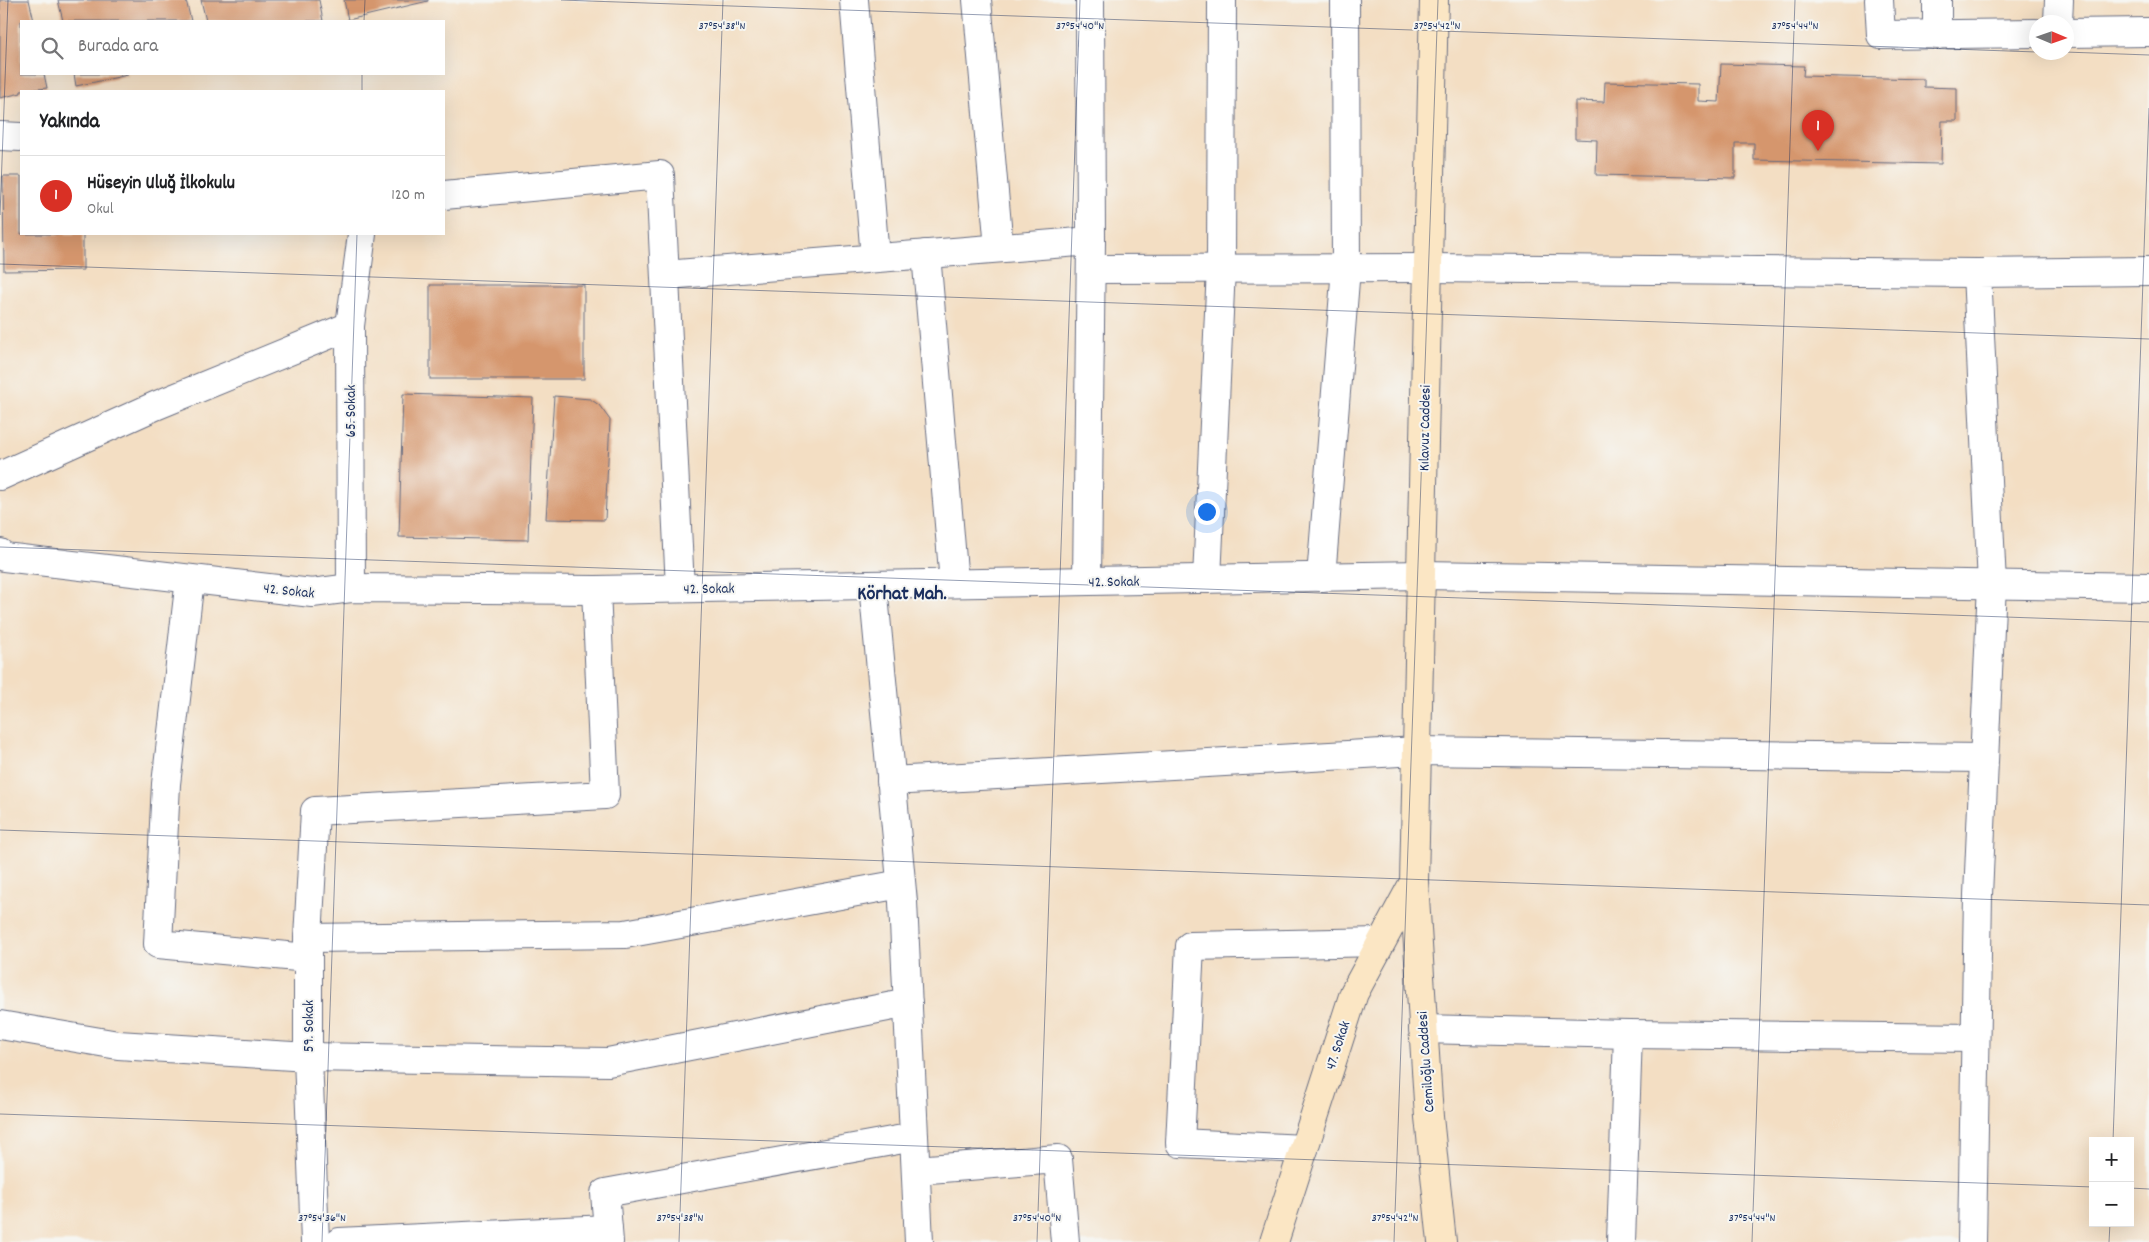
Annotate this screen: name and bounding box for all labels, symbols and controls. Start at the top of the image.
north arrow [2029,15,2074,60]
text: 37°54'38"N [698,18,746,35]
text: 37°54'40"N [1056,18,1104,35]
text: 37°54'42"N [1413,18,1461,35]
text: 37°54'44"N [1772,18,1818,35]
search box [20,20,445,75]
icon: search [38,34,66,62]
text: Burada ara [78,34,158,61]
text: Yakında [40,108,99,138]
pin: 1 [1802,110,1834,151]
text: Hüseyin Uluğ İlkokulu [87,171,235,198]
text: 1 [54,184,58,207]
text: 120 m [391,184,425,207]
text: Okul [87,198,113,221]
street label: Kılavuz Caddesi [1414,384,1438,471]
street label: 65. Sokak [341,385,363,437]
your location [1194,499,1220,525]
street label: 42. Sokak [1088,572,1140,594]
street label: 42. Sokak [262,578,315,606]
street label: 42. Sokak [683,579,735,601]
district label: Körhat Mah. [857,581,947,609]
street label: 59. Sokak [299,1000,321,1052]
street label: Cemiloğlu Caddesi [1412,1010,1442,1113]
street label: 47. Sokak [1321,1018,1357,1073]
map controls [2089,1137,2134,1227]
button: + [2089,1137,2134,1182]
button: − [2089,1182,2134,1227]
text: 37°54'36"N [298,1210,346,1227]
text: 37°54'38"N [656,1210,704,1227]
text: 37°54'40"N [1013,1210,1061,1227]
text: 37°54'42"N [1371,1210,1419,1227]
text: 37°54'44"N [1729,1210,1775,1227]

